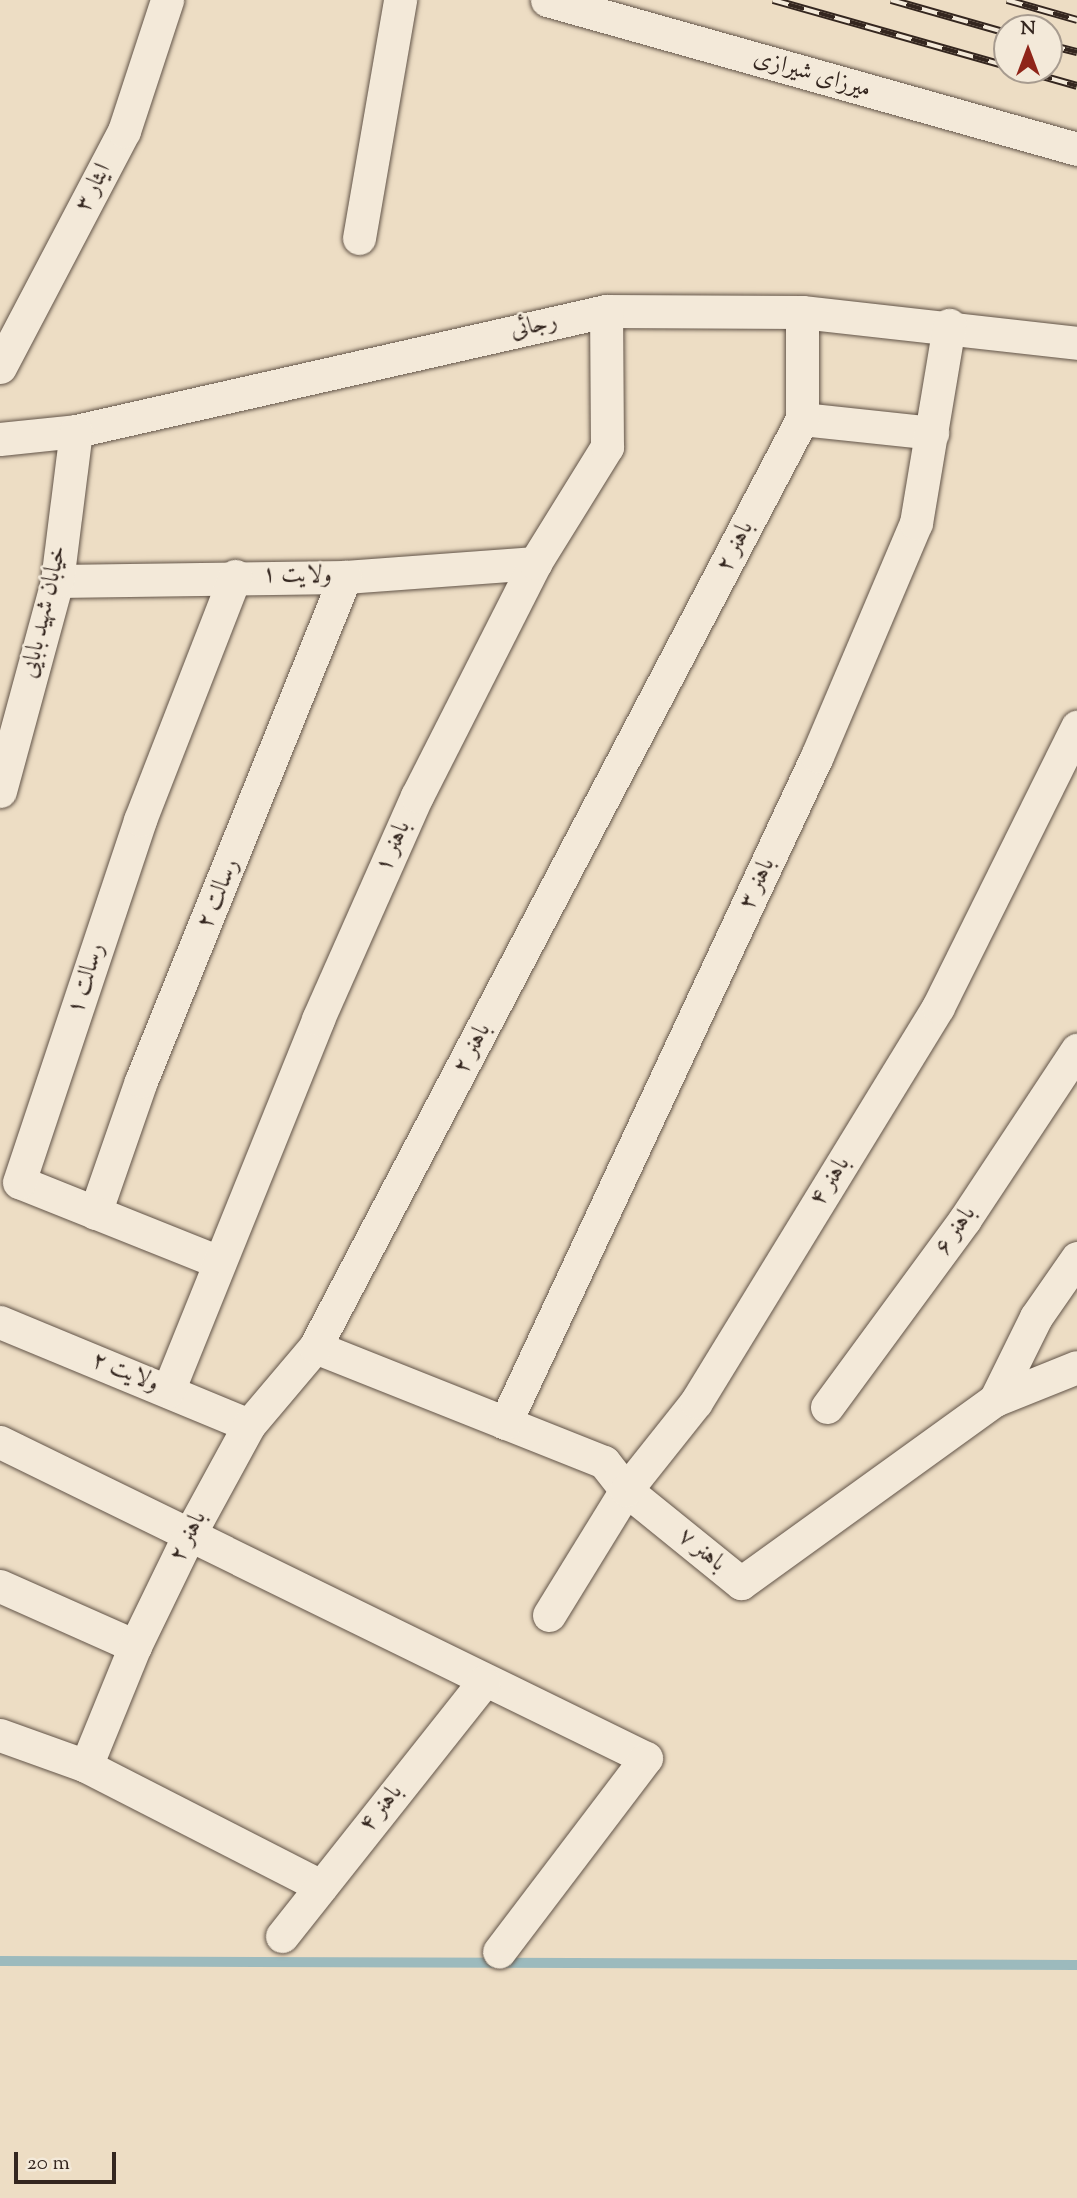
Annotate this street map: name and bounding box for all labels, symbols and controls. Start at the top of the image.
north arrow [993,14,1063,84]
text: N [1020,16,1036,43]
street label: میرزای شیرازی [750,45,874,105]
street label: ایثار ۳ [70,159,118,217]
street label: رجائی [508,308,560,346]
street label: باهنر ۲ [711,517,761,577]
street label: خیابان شهید بابایی [16,543,74,681]
street label: ولایت ۱ [262,561,332,591]
street label: باهنر ۱ [370,817,418,877]
street label: باهنر ۳ [734,854,782,914]
street label: رسالت ۲ [191,855,247,933]
street label: رسالت ۱ [62,940,112,1018]
street label: باهنر ۲ [448,1019,498,1079]
street label: باهنر ۴ [805,1152,857,1212]
street label: باهنر ۶ [929,1201,983,1261]
street label: ولایت ۲ [87,1347,163,1399]
street label: باهنر ۲ [164,1507,214,1567]
street label: باهنر ۷ [671,1523,731,1579]
street label: باهنر ۴ [354,1779,410,1839]
scale bar [18,2138,119,2182]
text: 20 m [27,2149,70,2179]

